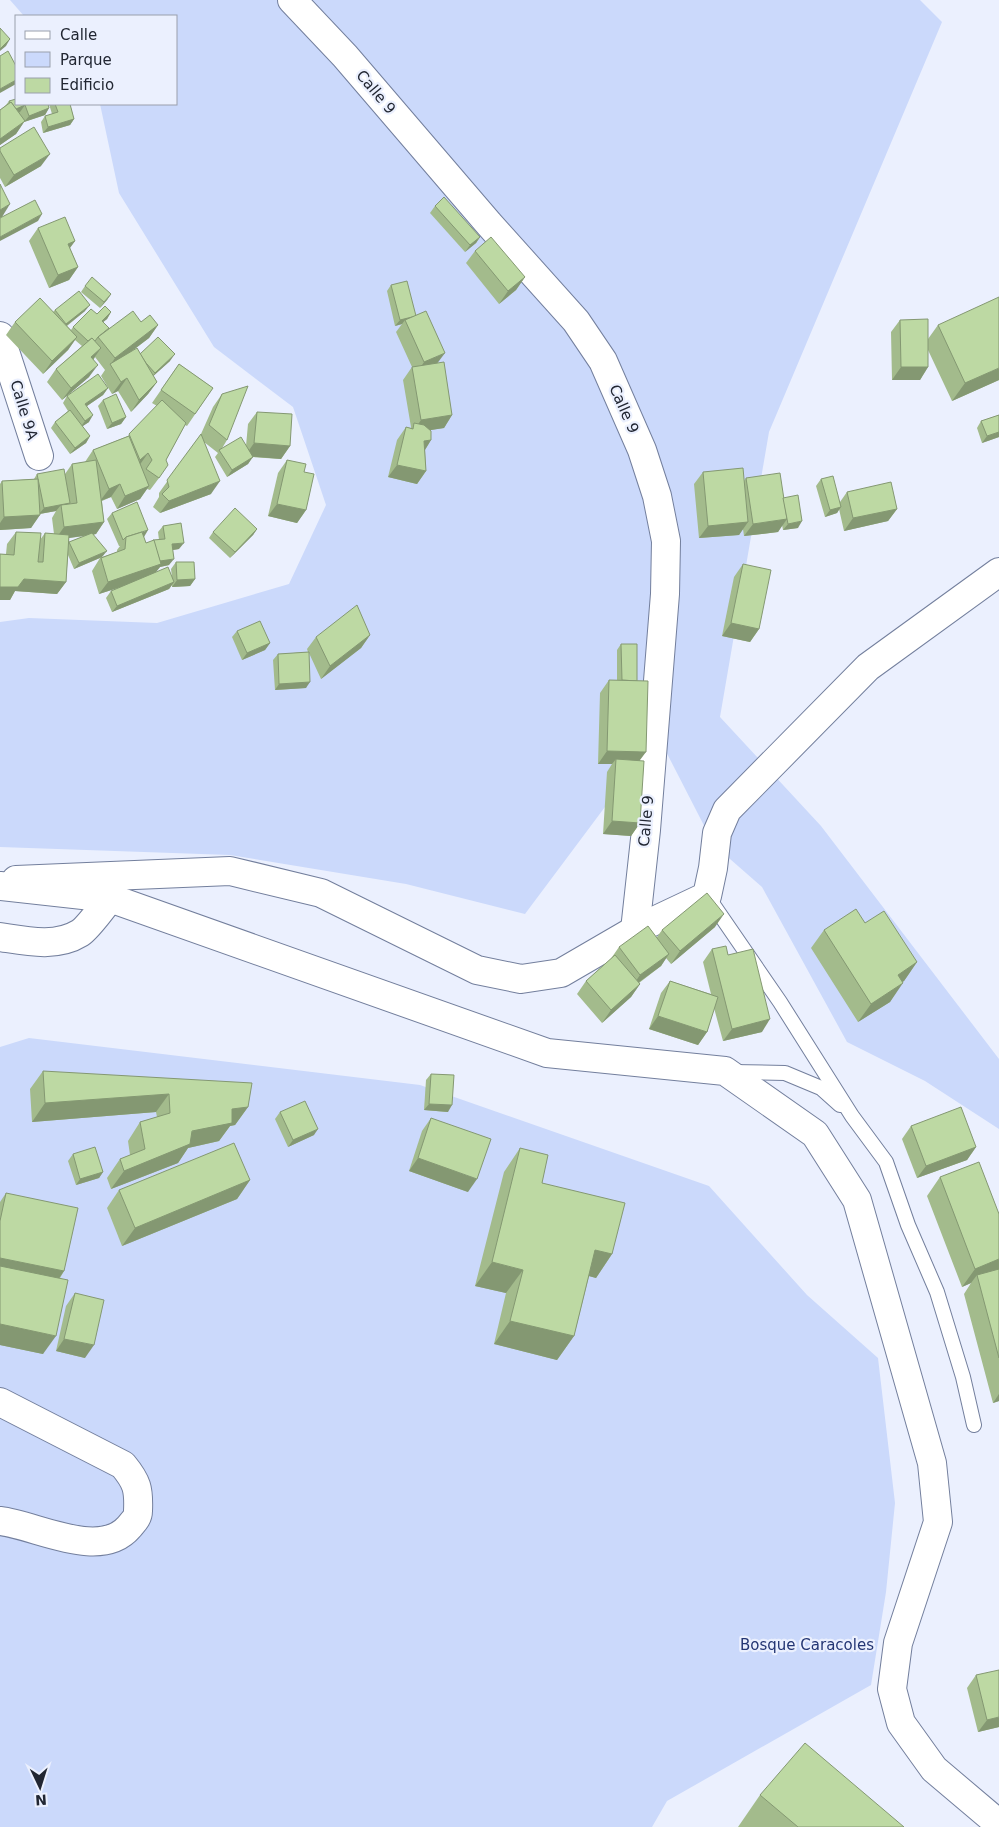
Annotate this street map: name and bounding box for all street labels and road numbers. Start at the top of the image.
street label: Calle 9 [353,66,399,118]
street label: Calle 9A [6,378,42,443]
street label: Calle 9 [605,382,643,436]
street label: Calle 9 [635,795,657,847]

